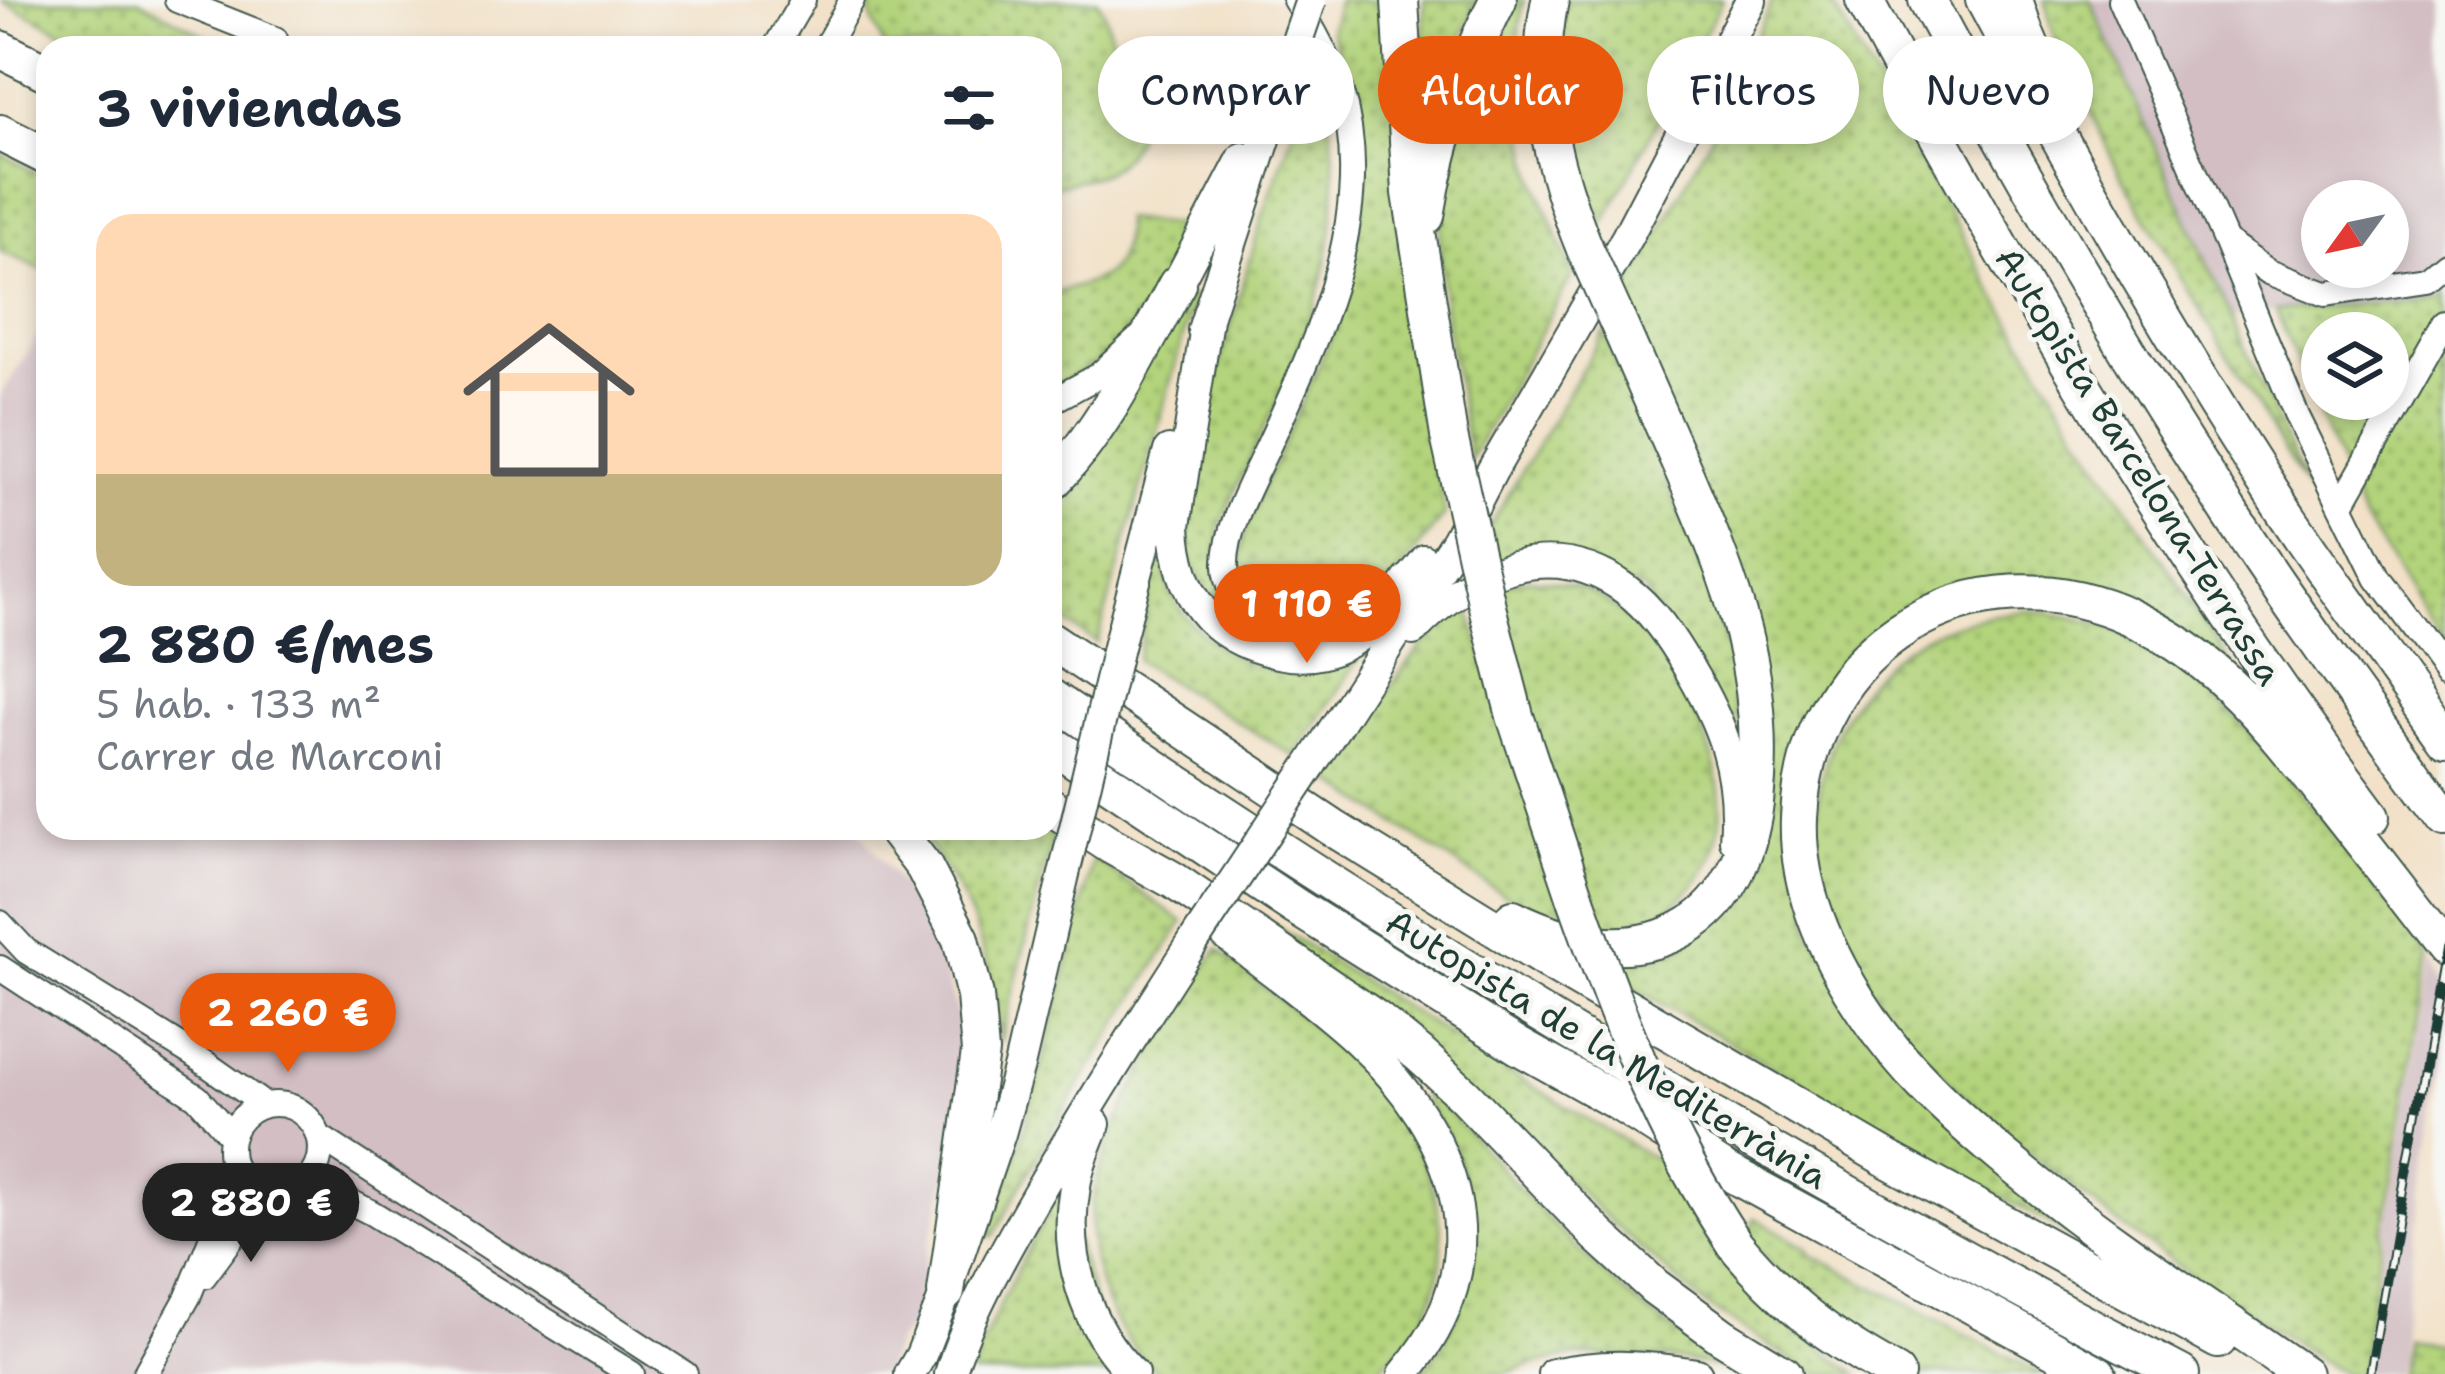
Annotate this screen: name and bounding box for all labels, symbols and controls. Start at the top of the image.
chip: Comprar [1098,36,1354,144]
chip: Alquilar [1378,36,1623,144]
chip: Filtros [1647,36,1859,144]
chip: Nuevo [1883,36,2093,144]
text: 3 viviendas [96,74,402,142]
icon: filters [936,75,1002,141]
north arrow [2301,180,2409,288]
map controls [2301,180,2409,420]
street label: Autopista Barcelona-Terrassa [1984,238,2294,694]
icon: home [441,292,657,508]
button: layers [2301,312,2409,420]
pin: 1 110 € [1196,564,1418,666]
text: 1 110 € [1241,577,1373,629]
text: 2 880 €/mes [96,610,434,678]
text: 5 hab. · 133 m² [96,678,381,730]
text: Carrer de Marconi [96,730,444,782]
street label: Autopista de la Mediterrània [1377,897,1837,1201]
pin: 2 260 € [177,973,399,1075]
text: 2 260 € [207,986,369,1038]
pin: 2 880 € [140,1163,362,1265]
text: 2 880 € [169,1176,333,1228]

